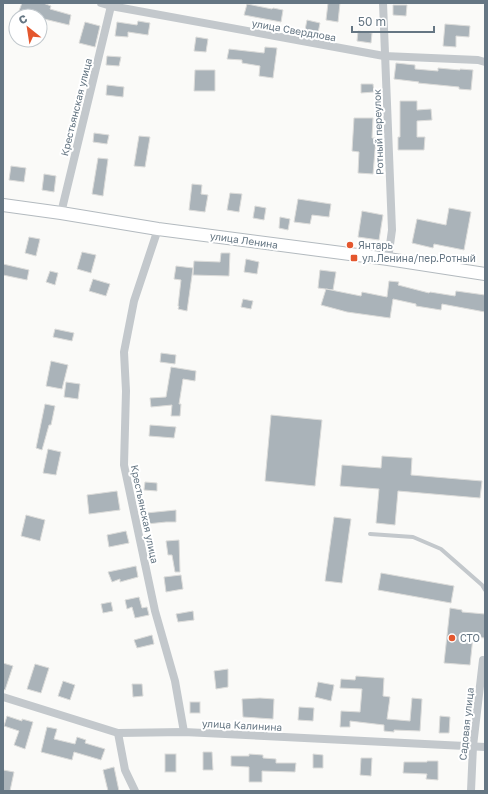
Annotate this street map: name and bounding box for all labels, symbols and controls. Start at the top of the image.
north arrow [8,8,48,48]
scale bar [352,8,434,34]
text: С [16,11,30,26]
text: 50 m [358,14,386,29]
street label: улица Свердлова [251,17,337,43]
street label: Крестьянская улица [58,57,94,157]
street label: Ротный переулок [370,89,385,175]
street label: улица Ленина [209,229,279,251]
place label: Янтарь [358,239,393,251]
marker: Янтарь [345,240,355,250]
place label: ул.Ленина/пер.Ротный [362,252,476,264]
marker: ул.Ленина/пер.Ротный [349,253,359,263]
street label: Крестьянская улица [129,464,161,564]
place label: СТО [460,632,480,644]
marker: СТО [447,633,457,643]
street label: Садовая улица [456,687,476,761]
street label: улица Калинина [202,717,282,733]

